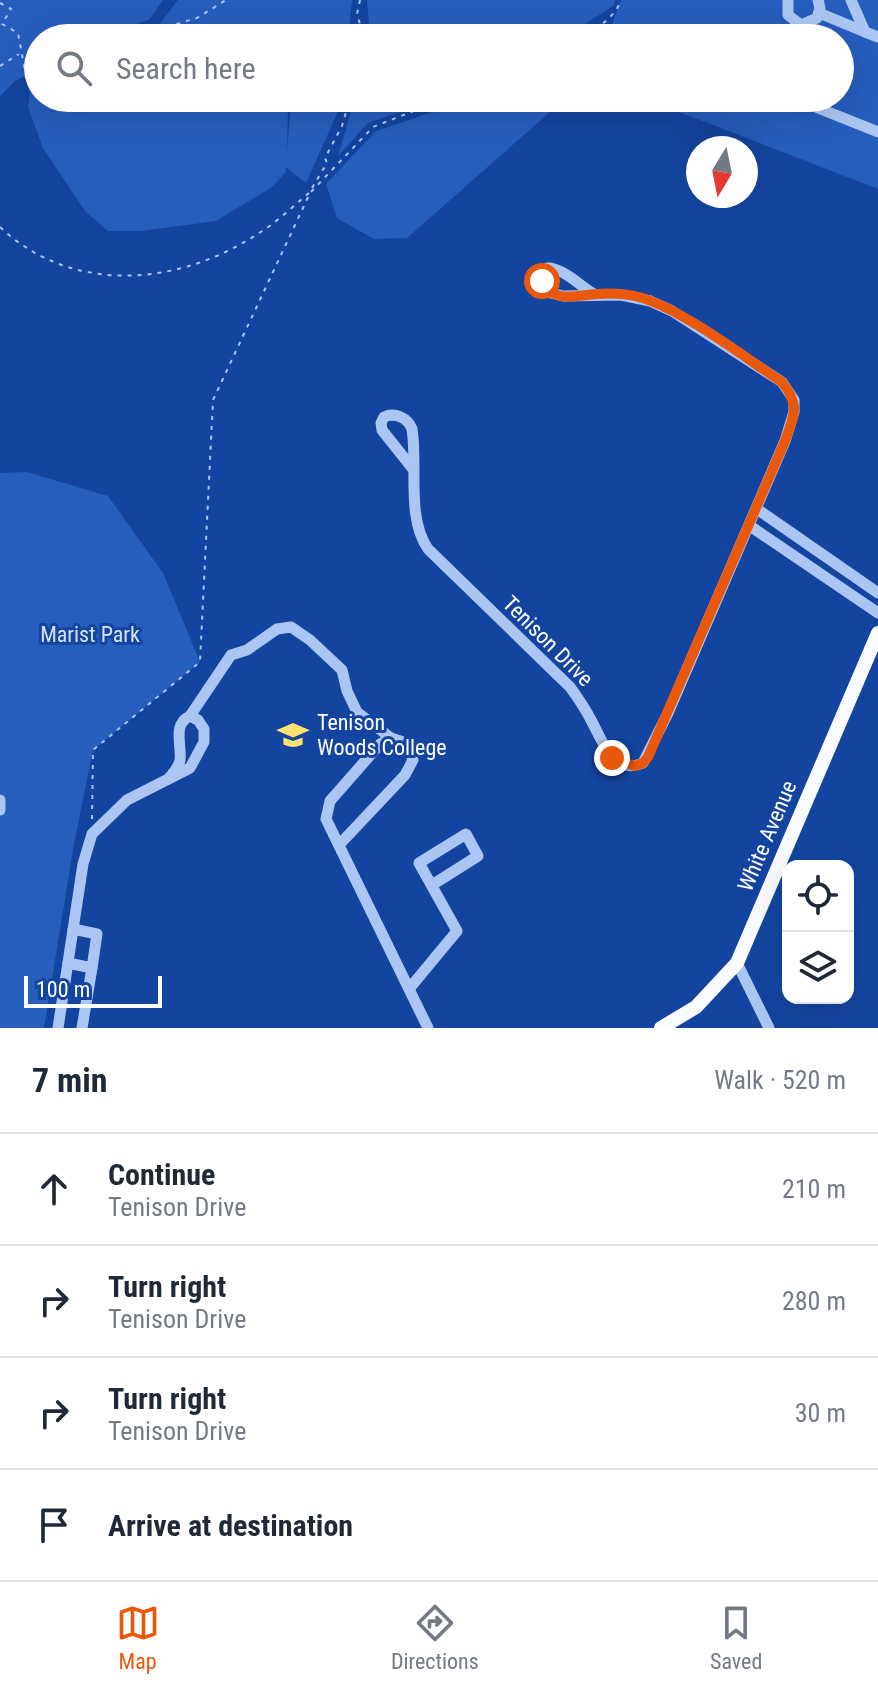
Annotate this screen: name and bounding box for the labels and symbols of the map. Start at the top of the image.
north arrow [686,136,758,208]
route start [524,263,560,299]
street label: Tenison Drive [498,591,598,691]
park label: Marist Park [40,622,140,647]
place label: Tenison Woods College [317,710,447,760]
school or university icon: Tenison Woods College [276,718,310,752]
route end [594,740,630,776]
street label: White Avenue [733,777,801,895]
scale bar [24,972,162,1008]

